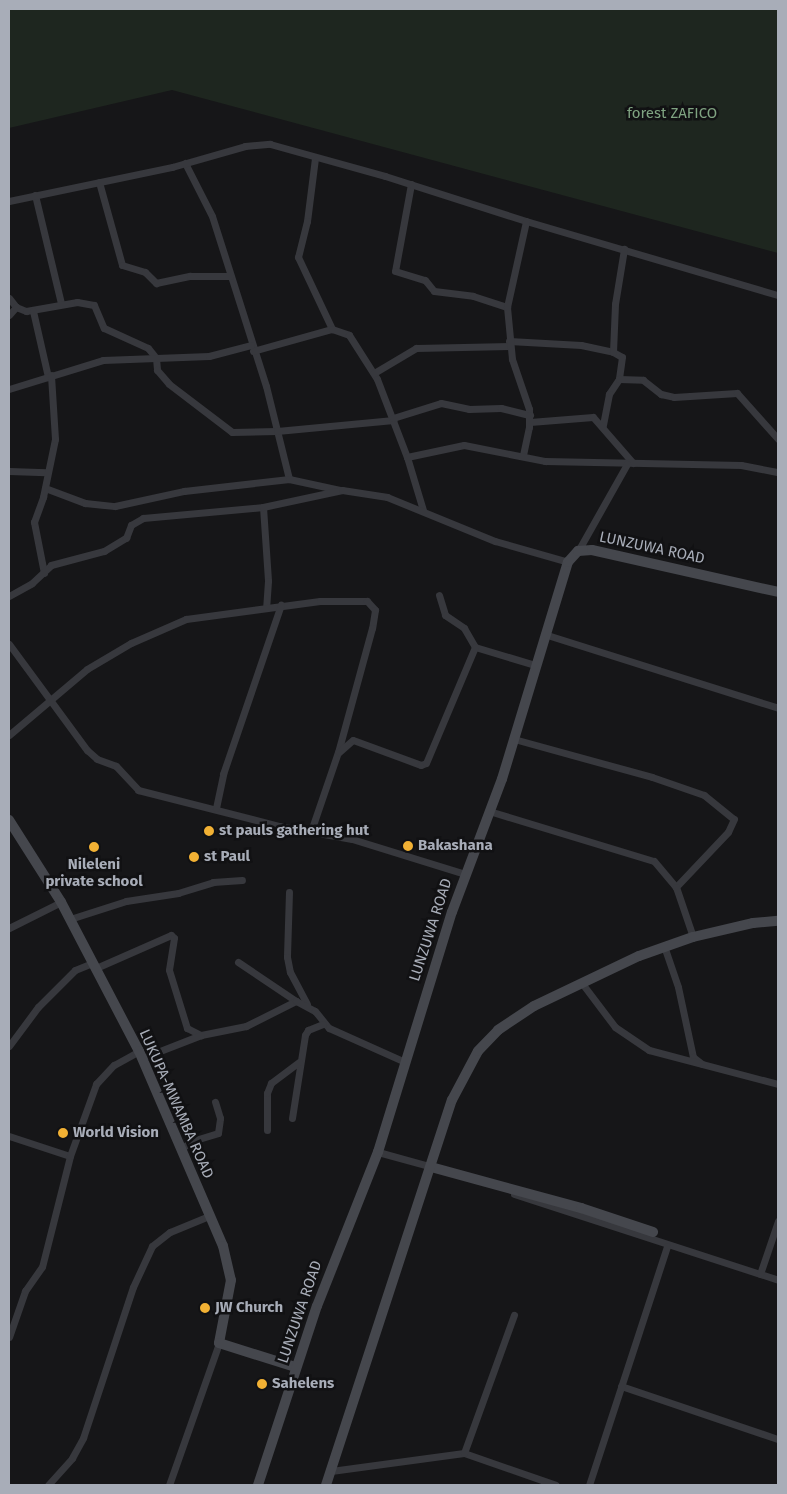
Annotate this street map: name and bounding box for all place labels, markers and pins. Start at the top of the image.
place label: st pauls gathering hut [219,822,369,840]
marker: st pauls gathering hut [203,825,215,837]
place label: Bakashana [418,837,493,855]
marker: Bakashana [402,840,414,852]
marker: Nileleni private school [88,841,100,853]
place label: st Paul [204,848,250,866]
marker: st Paul [188,851,200,863]
place label: Nileleni private school [45,855,143,890]
place label: World Vision [73,1124,159,1142]
marker: World Vision [57,1127,69,1139]
place label: JW Church [215,1299,283,1317]
marker: JW Church [199,1302,211,1314]
place label: Sahelens [272,1375,334,1393]
marker: Sahelens [256,1378,268,1390]

